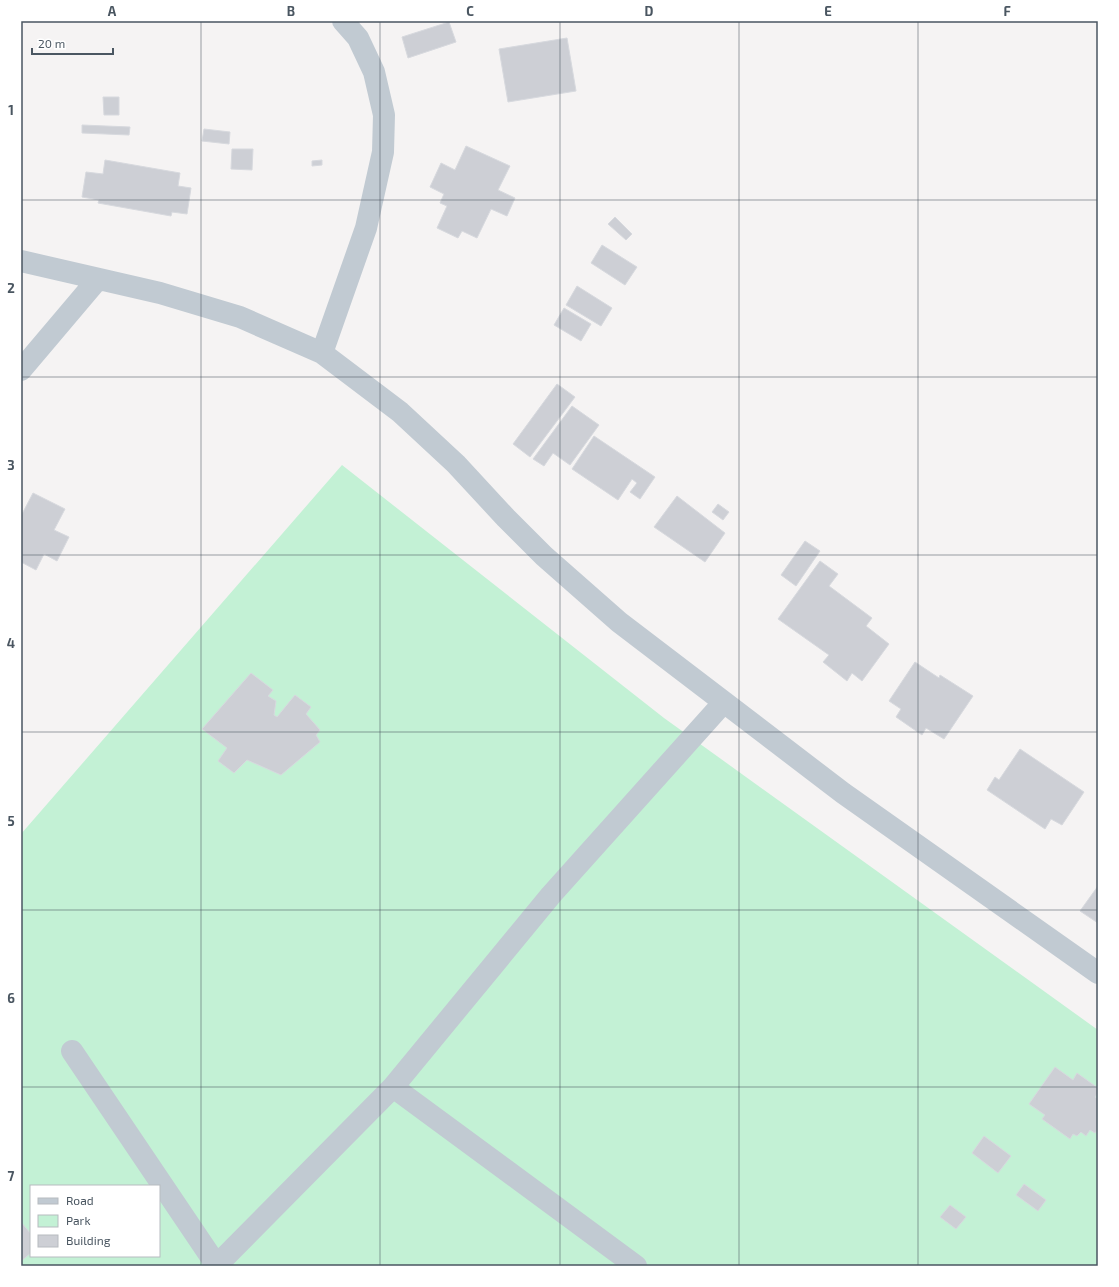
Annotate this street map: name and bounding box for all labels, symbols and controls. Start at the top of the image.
text: A [108,3,117,19]
text: B [287,3,295,19]
text: C [466,3,474,19]
text: D [645,3,654,19]
text: E [824,3,832,19]
text: F [1003,3,1011,19]
scale bar [32,30,113,56]
text: 20 m [38,36,65,50]
text: 1 [8,102,14,118]
text: 2 [7,280,15,296]
text: 3 [7,457,15,473]
text: 4 [7,635,15,651]
text: 5 [7,813,15,829]
text: 6 [7,990,15,1006]
text: 7 [8,1168,15,1184]
legend [30,1185,160,1257]
text: Road [66,1193,94,1207]
text: Park [66,1213,91,1227]
text: Building [66,1233,111,1247]

